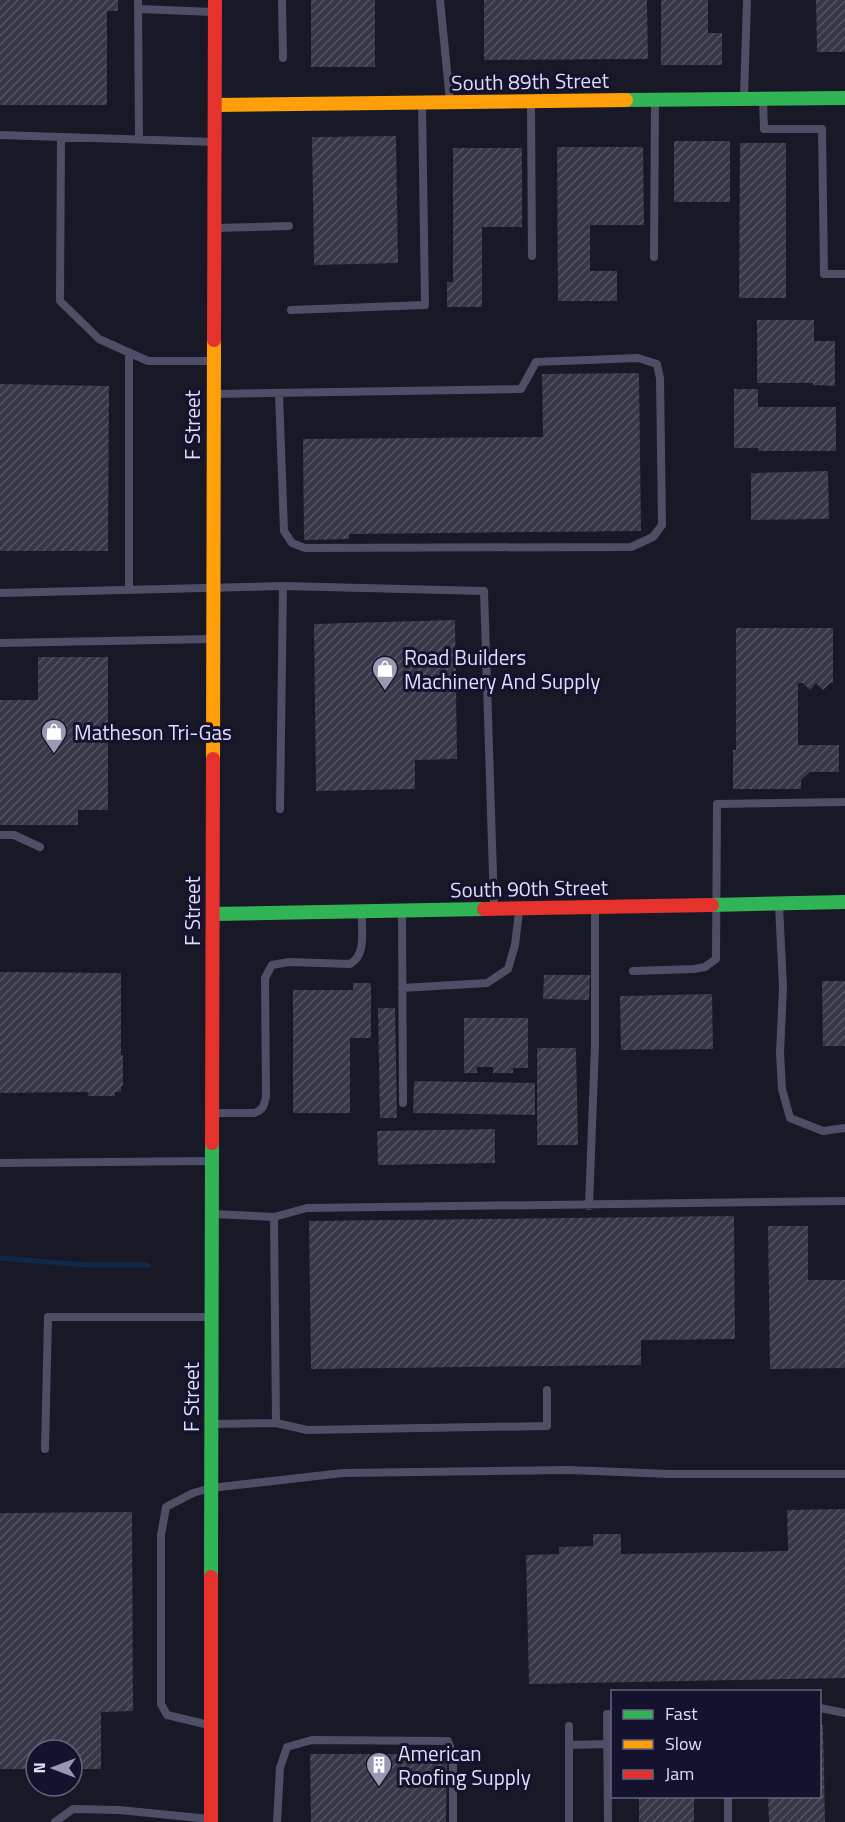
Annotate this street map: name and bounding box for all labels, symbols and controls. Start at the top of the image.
street label: South 89th Street [451,64,610,98]
street label: F Street [176,389,208,460]
place label: Road Builders Machinery And Supply [404,641,600,697]
shop icon: Road Builders Machinery And Supply [370,654,400,692]
place label: Matheson Tri-Gas [74,716,232,748]
shop icon: Matheson Tri-Gas [39,717,69,755]
street label: South 90th Street [450,871,609,905]
street label: F Street [176,875,208,946]
street label: F Street [175,1361,207,1432]
legend [611,1690,821,1798]
text: Fast [665,1700,698,1727]
text: Slow [665,1730,702,1757]
place label: American Roofing Supply [398,1737,531,1793]
north arrow [24,1738,84,1798]
building icon: American Roofing Supply [364,1750,394,1788]
text: Jam [665,1760,694,1787]
text: N [27,1762,51,1774]

